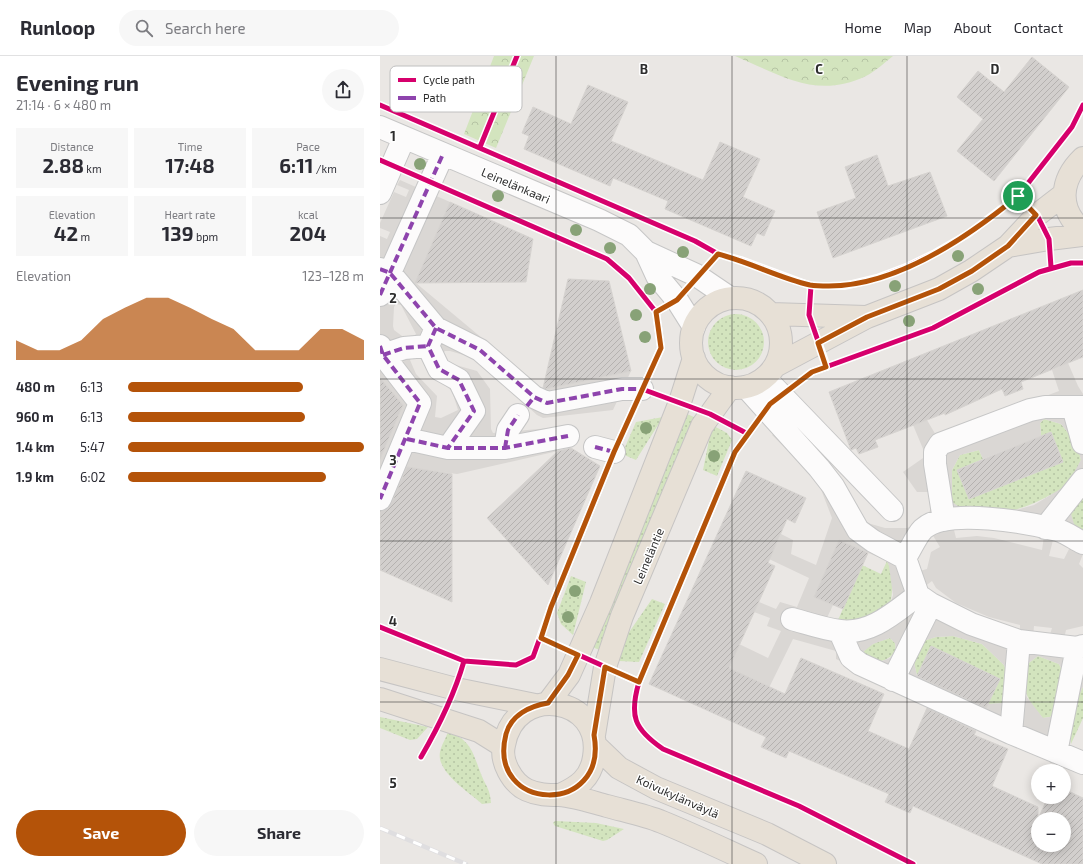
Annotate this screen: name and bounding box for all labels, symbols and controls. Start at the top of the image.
search box [119,10,399,46]
text: Runloop [20,16,95,39]
icon: search [133,17,155,39]
text: Search here [165,19,246,37]
text: Home [845,19,882,36]
text: Map [904,19,932,36]
text: About [954,19,992,36]
text: Contact [1014,19,1063,36]
text: B [640,61,648,77]
text: C [815,61,823,77]
text: D [991,61,1000,77]
legend [390,66,522,112]
text: Evening run [16,69,139,95]
button: share [322,69,364,111]
text: Cycle path [423,73,475,86]
text: Path [423,91,446,104]
text: 21:14 · 6 × 480 m [16,97,111,113]
text: 1 [390,128,396,144]
text: Distance [50,140,94,153]
text: Time [178,140,202,153]
text: Pace [296,140,320,153]
text: 2.88 [42,153,84,177]
text: 17:48 [165,153,215,177]
text: 6:11 [279,153,313,177]
text: km [84,162,102,175]
text: /km [313,162,337,175]
street label: Leinelänkaari [480,164,552,206]
pin [1001,179,1035,213]
icon: arrive [1007,185,1029,207]
text: Elevation [49,208,95,221]
text: Heart rate [165,208,215,221]
text: kcal [298,208,318,221]
text: 42 [54,221,78,245]
text: 139 [162,221,194,245]
text: 204 [290,221,326,245]
text: m [78,230,90,243]
text: bpm [194,230,218,243]
text: Elevation [16,268,71,284]
text: 123–128 m [302,268,364,284]
text: 2 [389,290,397,306]
text: 480 m [16,379,55,395]
text: 6:13 [80,379,103,395]
text: 960 m [16,409,54,425]
text: 6:13 [80,409,103,425]
text: 1.4 km [16,439,55,455]
text: 5:47 [80,439,105,455]
text: 3 [389,452,397,468]
text: 1.9 km [16,469,54,485]
text: 6:02 [80,469,106,485]
street label: Leineläntie [630,526,666,586]
text: 4 [389,613,397,629]
map controls [1031,764,1071,852]
button: + [1031,764,1071,804]
street label: Koivukylänväylä [635,772,721,820]
text: 5 [389,775,397,791]
button: Save [16,810,186,856]
button: Share [194,810,364,856]
button: − [1031,812,1071,852]

